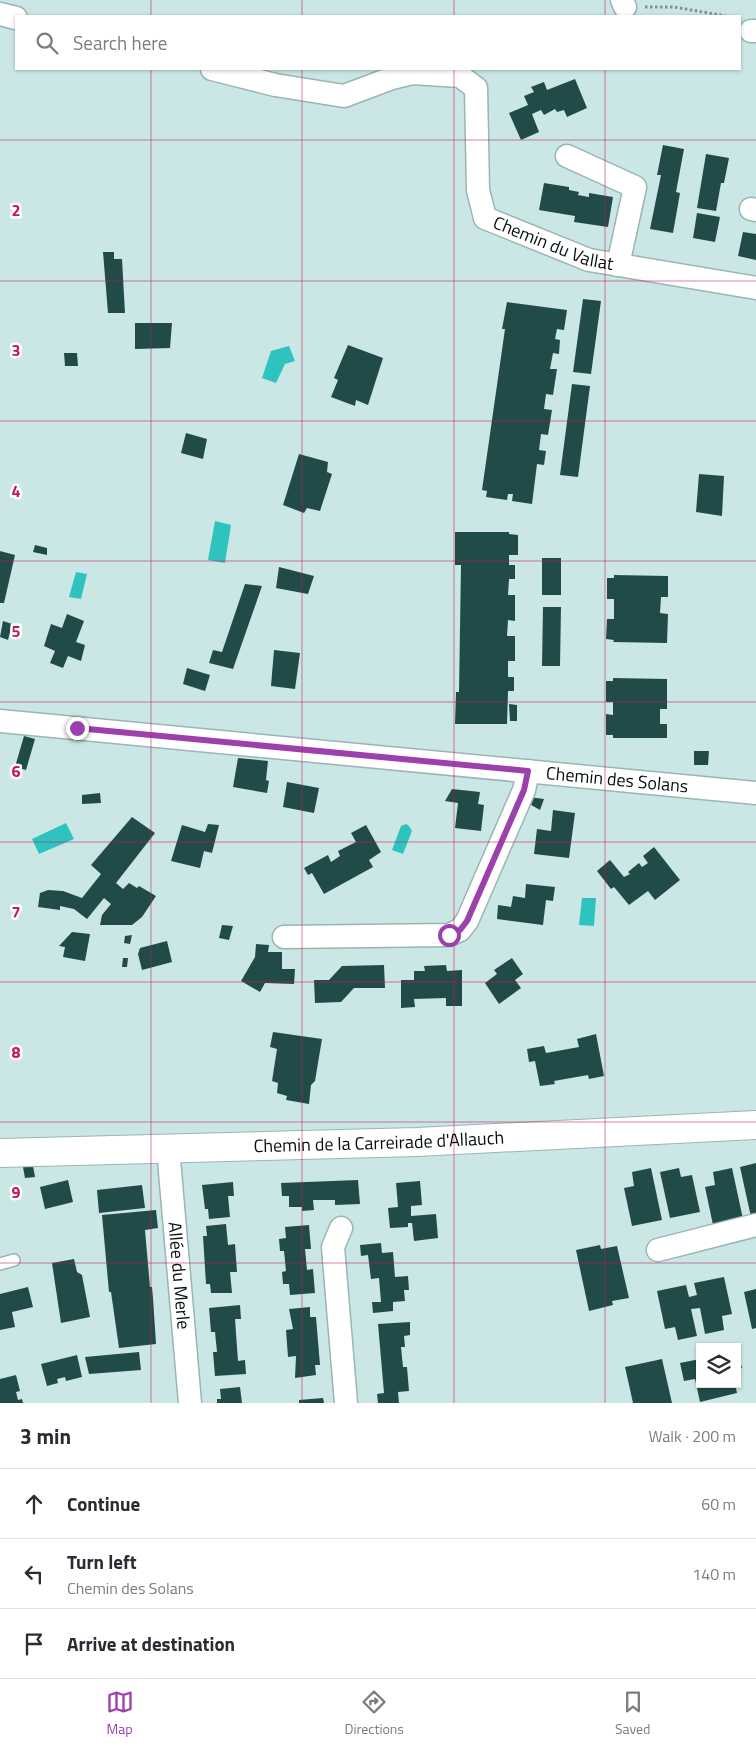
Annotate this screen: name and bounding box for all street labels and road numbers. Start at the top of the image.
street label: Chemin du Vallat [489,209,616,277]
street label: Chemin des Solans [545,759,690,799]
street label: Chemin de la Carreirade d'Allauch [253,1124,505,1159]
street label: Allée du Merle [161,1221,198,1330]

